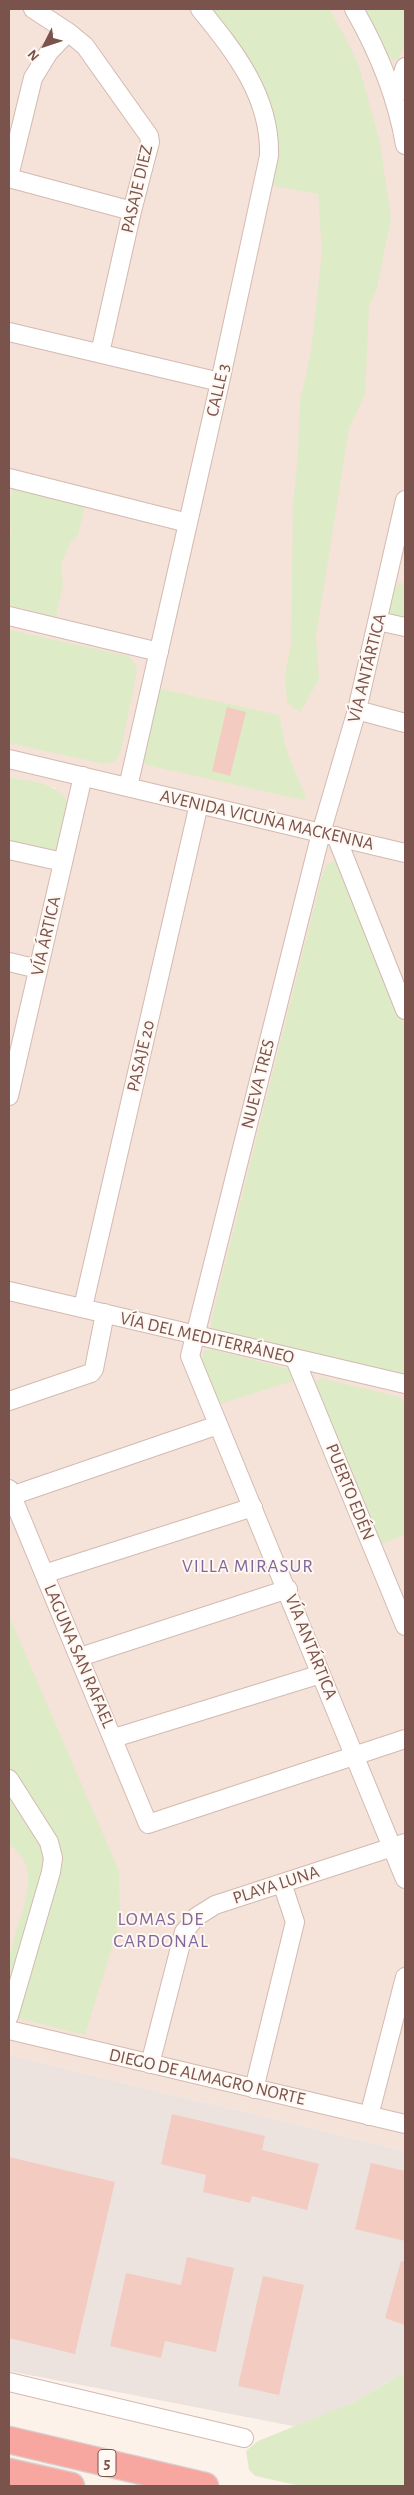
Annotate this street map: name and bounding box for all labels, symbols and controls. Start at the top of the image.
north arrow [20,20,70,70]
text: N [25,47,42,63]
street label: PASAJE DIEZ [116,143,158,235]
street label: CALLE 3 [201,361,235,419]
street label: VÍA ANTÁRTICA [343,611,391,725]
street label: AVENIDA VICUÑA MACKENNA [158,785,376,855]
street label: VÍA ÁRTICA [26,894,66,978]
street label: PASAJE 20 [122,1018,160,1094]
street label: NUEVA TRES [236,1037,280,1131]
street label: VÍA DEL MEDITERRÁNEO [118,1307,296,1369]
street label: PUERTO EDÉN [321,1440,379,1544]
district label: VILLA MIRASUR [181,1555,315,1577]
street label: LAGUNA SAN RAFAEL [39,1581,119,1731]
street label: VÍA ANTÁRTICA [280,1591,342,1703]
street label: PLAYA LUNA [230,1861,322,1909]
district label: LOMAS DE CARDONAL [112,1908,210,1952]
street label: DIEGO DE ALMAGRO NORTE [107,2044,307,2110]
road number: 5 [98,2450,116,2476]

